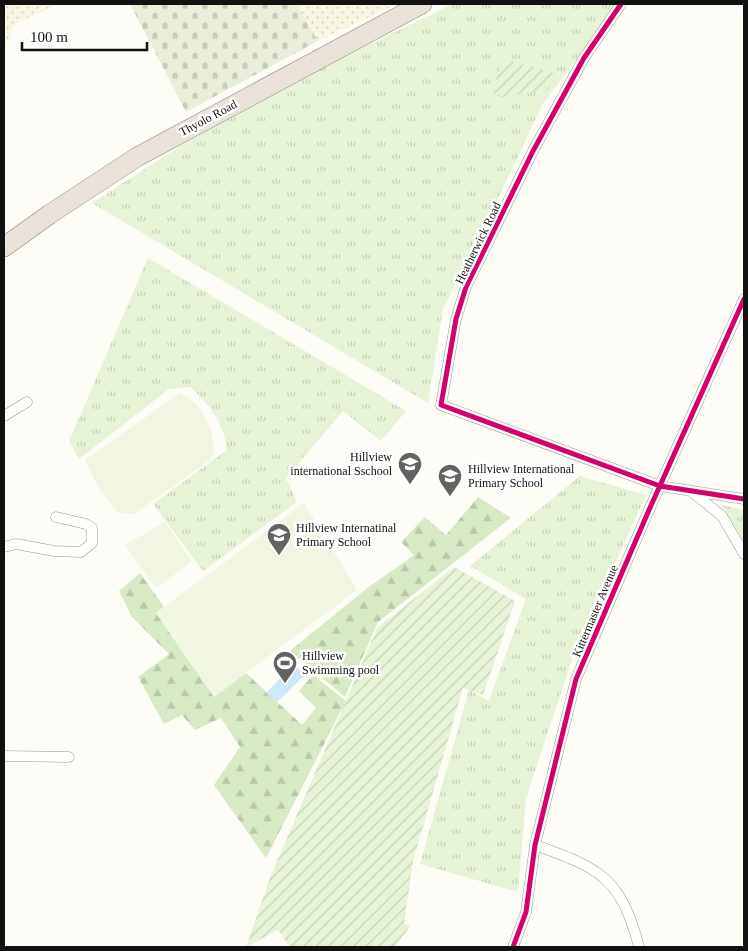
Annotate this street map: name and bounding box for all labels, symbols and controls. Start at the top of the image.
scale bar [22,20,148,52]
text: 100 m [30,29,68,45]
street label: Thyolo Road [177,97,239,139]
street label: Heatherwick Road [452,200,504,286]
place label: Hillview international Sschool [290,450,393,478]
school or university icon: Hillview international Sschool [397,451,423,485]
place label: Hillview International Primary School [468,462,575,490]
school or university icon: Hillview International Primary School [437,463,463,497]
place label: Hillview Internatinal Primary School [296,521,397,549]
school or university icon: Hillview Internatinal Primary School [266,522,292,556]
street label: Kittermaster Avenue [569,563,621,659]
place label: Hillview Swimming pool [302,649,380,677]
sports icon: Hillview Swimming pool [272,650,298,684]

